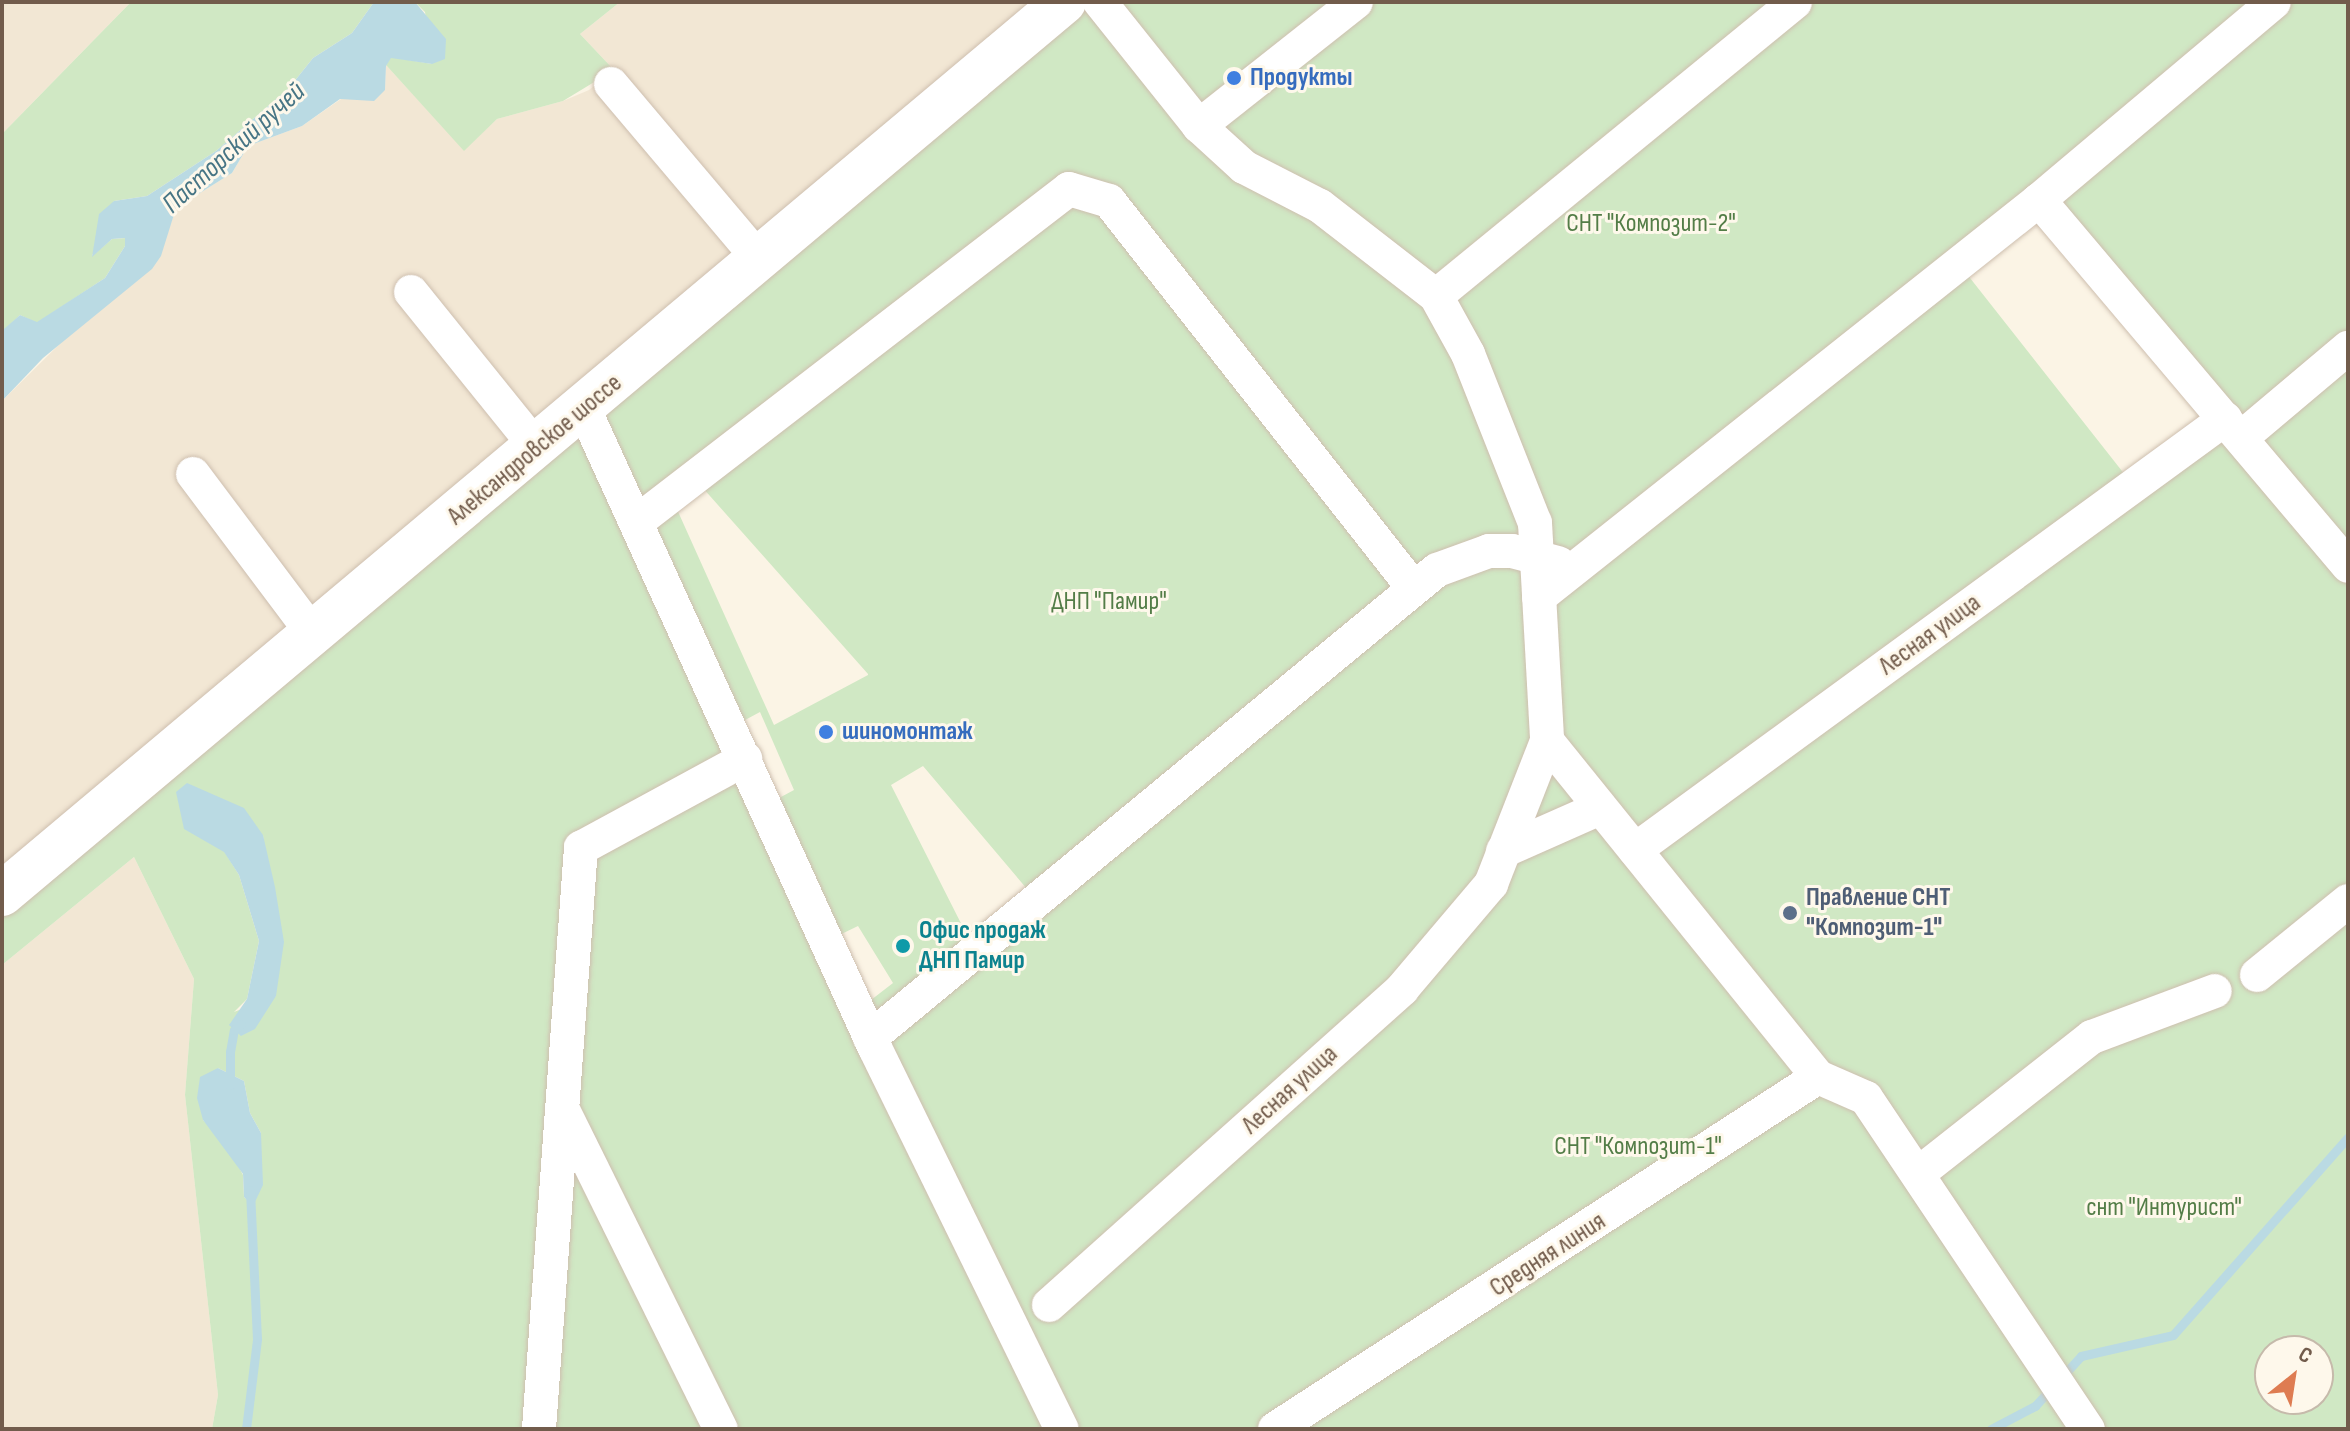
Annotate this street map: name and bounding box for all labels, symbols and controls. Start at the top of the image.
place label: Продукты [1250,62,1353,94]
marker: Продукты [1225,69,1243,87]
water label: Пасторский ручей [156,75,312,221]
park label: СНТ "Композит-2" [1566,208,1736,240]
street label: Александровское шоссе [441,368,629,532]
park label: ДНП "Памир" [1051,586,1167,618]
street label: Лесная улица [1873,588,1987,682]
place label: шиномонтаж [842,716,973,748]
marker: шиномонтаж [817,723,835,741]
place label: Правление СНТ "Композит-1" [1806,882,1951,944]
marker: Правление СНТ "Композит-1" [1781,904,1799,922]
place label: Офис продаж ДНП Памир [919,915,1046,976]
marker: Офис продаж ДНП Памир [894,937,912,955]
street label: Лесная улица [1236,1039,1344,1141]
park label: СНТ "Композит-1" [1554,1131,1722,1163]
park label: снт "Интурист" [2086,1192,2242,1224]
street label: Средняя линия [1484,1206,1612,1304]
north arrow [2254,1335,2334,1415]
text: С [2294,1341,2317,1370]

